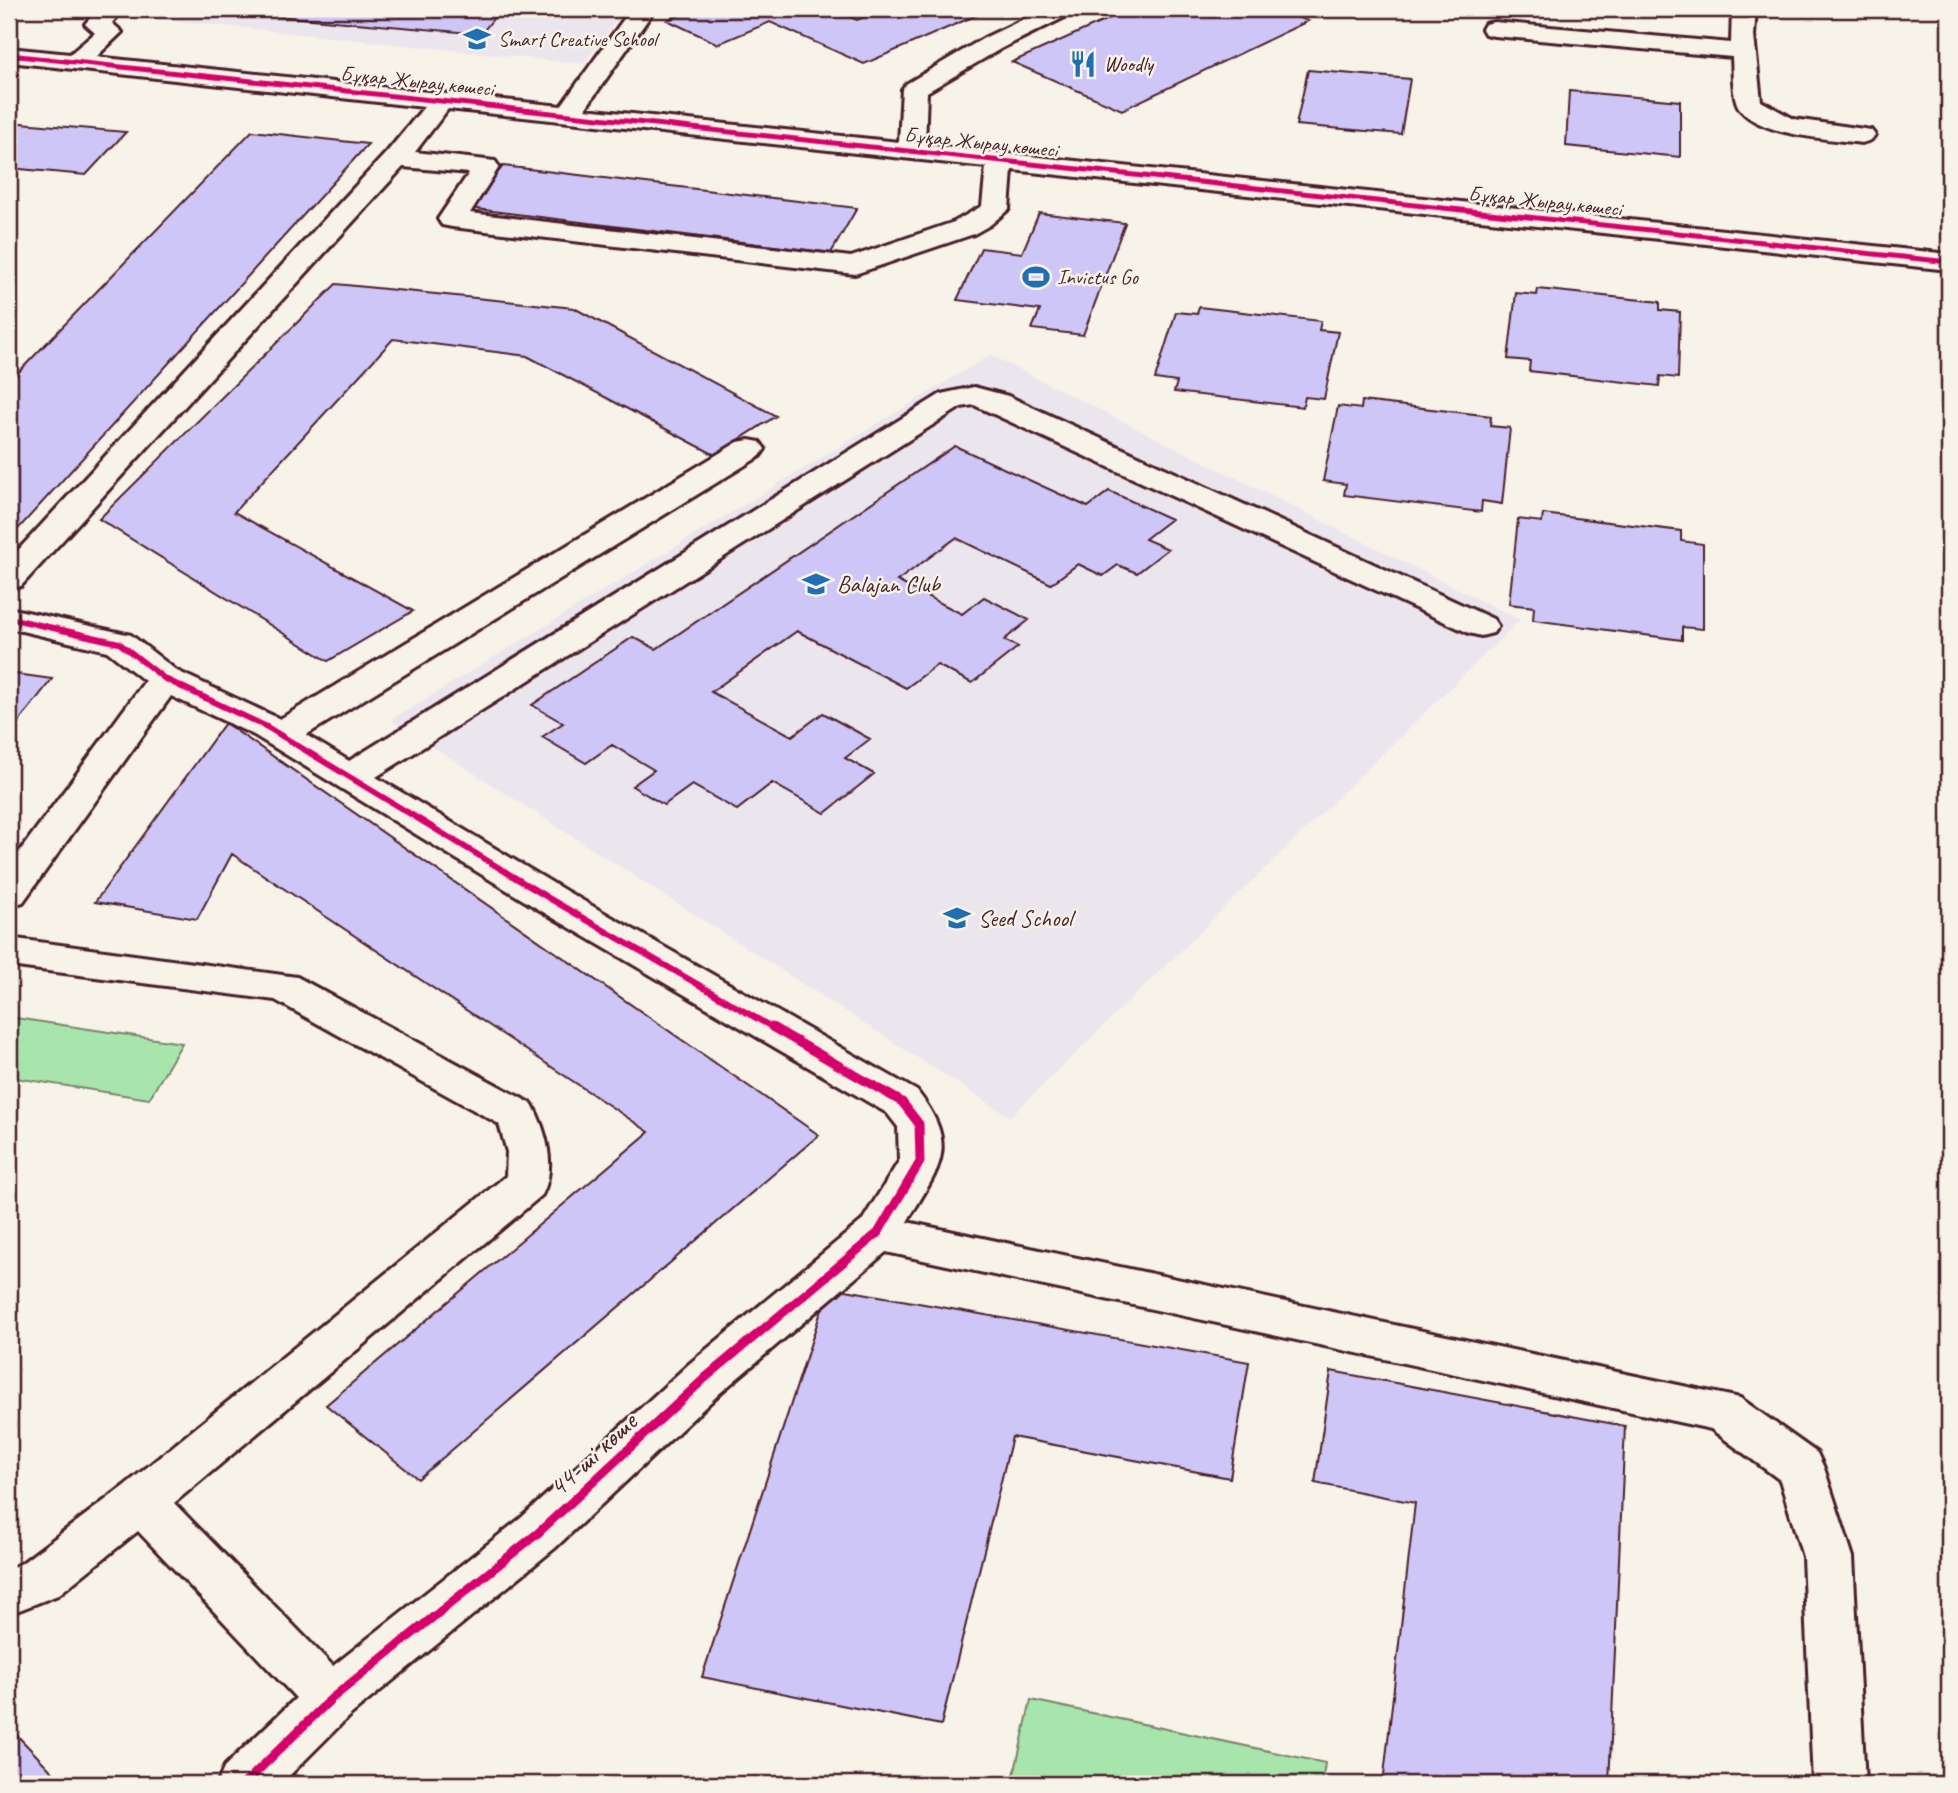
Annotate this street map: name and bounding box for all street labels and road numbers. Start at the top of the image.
street label: Бұқар Жырау көшесі [339,60,498,102]
street label: Бұқар Жырау көшесі [903,121,1062,163]
street label: Бұқар Жырау көшесі [1467,180,1626,222]
street label: 44-ші көше [541,1403,645,1504]

